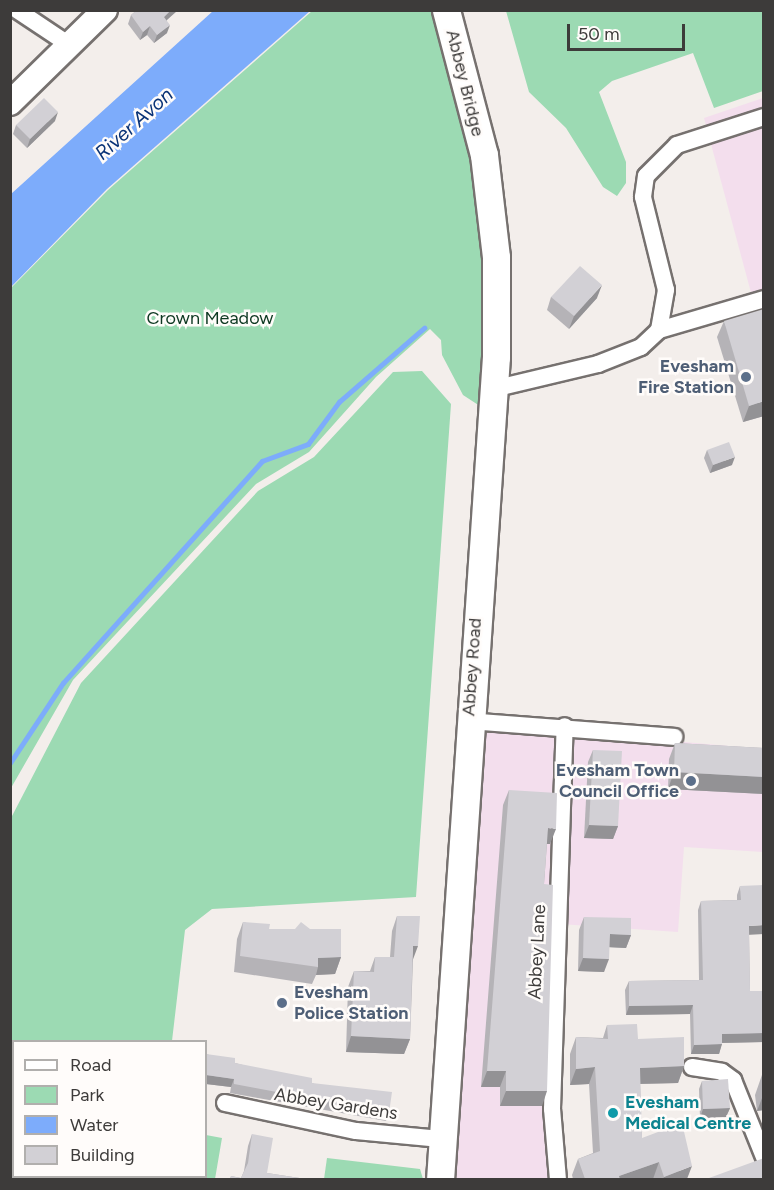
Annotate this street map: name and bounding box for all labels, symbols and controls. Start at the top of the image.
scale bar [570,12,688,50]
text: 50 m [578,23,620,45]
street label: Abbey Bridge [441,28,489,138]
water label: River Avon [90,83,178,165]
park label: Crown Meadow [147,307,273,329]
place label: Evesham Fire Station [638,356,734,398]
marker: Evesham Fire Station [739,370,753,384]
street label: Abbey Road [458,617,486,717]
place label: Evesham Town Council Office [556,760,679,802]
marker: Evesham Town Council Office [684,774,698,788]
street label: Abbey Lane [524,904,550,1000]
place label: Evesham Police Station [294,982,409,1024]
marker: Evesham Police Station [275,996,289,1010]
legend [12,1040,207,1178]
text: Road [70,1054,111,1076]
text: Park [70,1084,104,1106]
street label: Abbey Gardens [273,1084,399,1124]
place label: Evesham Medical Centre [625,1092,751,1134]
marker: Evesham Medical Centre [606,1106,620,1120]
text: Water [70,1114,118,1136]
text: Building [70,1144,135,1166]

